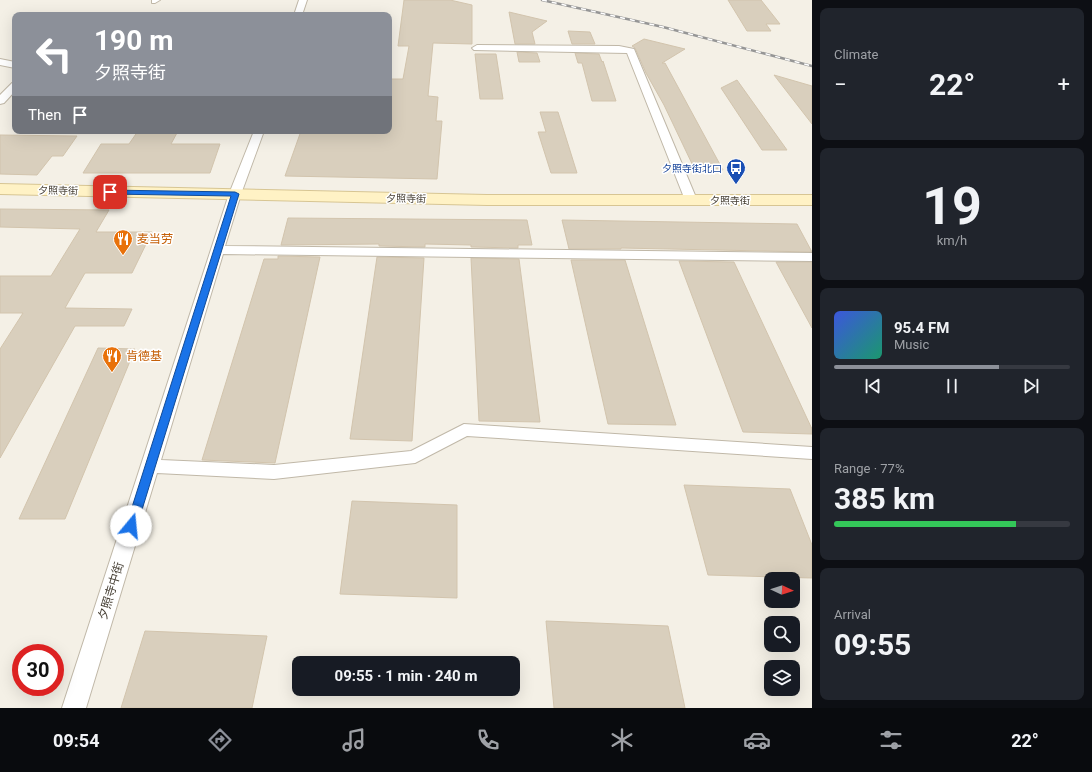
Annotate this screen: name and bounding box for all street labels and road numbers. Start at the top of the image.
street label: 夕照寺街 [38,185,78,196]
street label: 夕照寺街 [386,193,426,204]
street label: 夕照寺街 [710,195,750,206]
street label: 夕照寺中街 [96,560,126,622]

